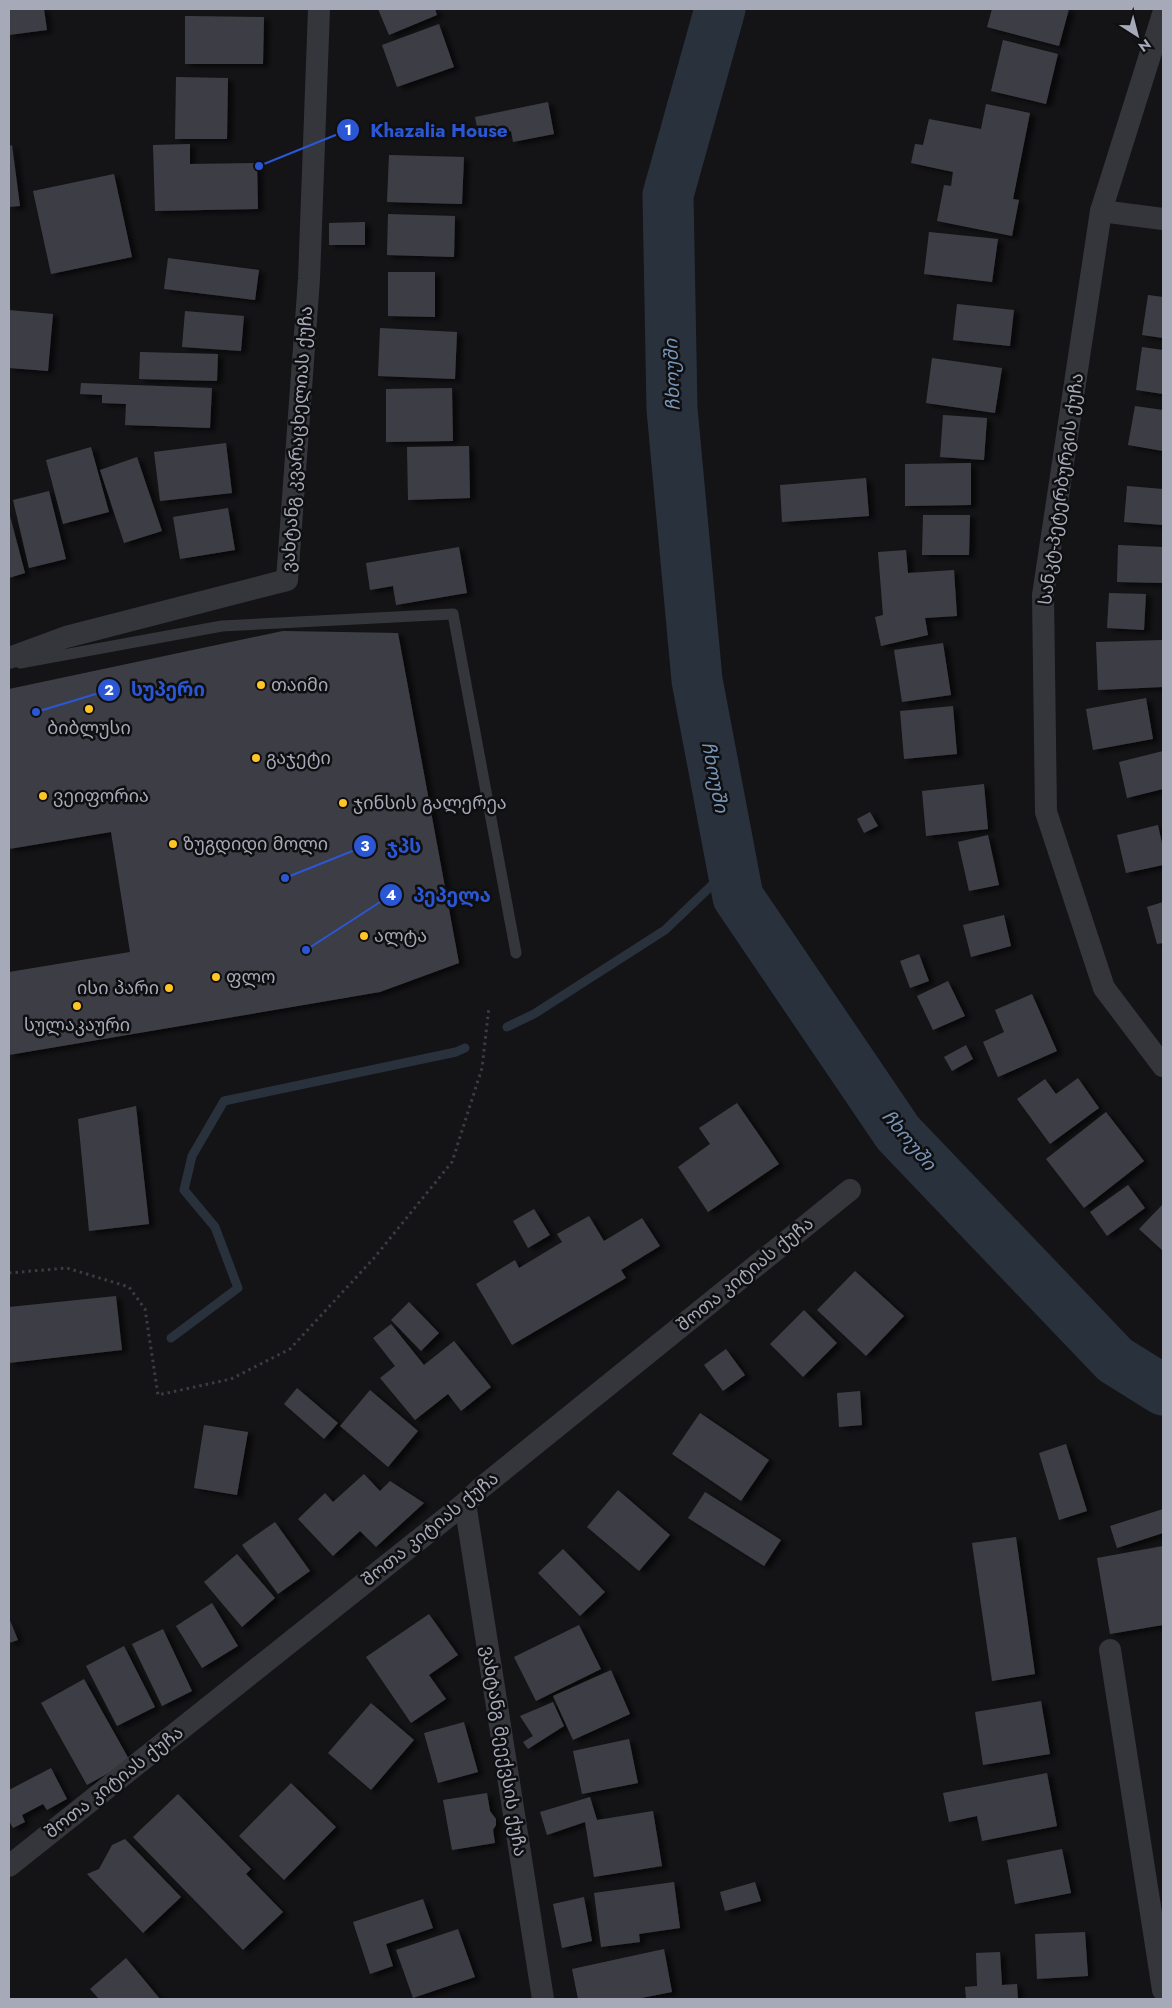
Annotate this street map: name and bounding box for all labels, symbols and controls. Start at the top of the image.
north arrow [1112,10,1162,60]
text: N [1134,34,1155,57]
callout: Khazalia House [335,113,518,147]
text: Khazalia House [370,117,508,144]
text: 1 [344,119,352,141]
street label: ვახტანგ კვარაცხელიას ქუჩა [275,305,319,573]
water label: ჩხოუში [657,338,687,411]
street label: სანკტ-პეტერბურგის ქუჩა [1032,371,1090,607]
place label: თაიმი [271,672,328,698]
callout: სუპერი [97,673,215,707]
text: სუპერი [131,676,205,703]
text: 2 [104,679,114,701]
marker: თაიმი [255,679,267,691]
marker: ბიბლუსი [83,703,95,715]
place label: ბიბლუსი [47,715,131,741]
water label: ჩხოუში [695,739,735,816]
place label: გაჯეტი [266,745,331,771]
marker: გაჯეტი [250,752,262,764]
place label: ვეიფორია [53,783,149,809]
marker: ვეიფორია [37,790,49,802]
place label: ჯინსის გალერეა [353,790,507,816]
marker: ჯინსის გალერეა [337,797,349,809]
callout: ჯპს [352,829,432,863]
place label: ზუგდიდი მოლი [183,831,328,857]
text: ჯპს [387,833,421,860]
text: 3 [360,835,370,857]
marker: ზუგდიდი მოლი [167,838,179,850]
callout: პეპელა [378,878,501,912]
text: პეპელა [413,882,491,909]
text: 4 [386,884,396,906]
place label: ალტა [374,923,427,949]
marker: ალტა [358,930,370,942]
place label: ფლო [226,964,276,990]
marker: ფლო [210,971,222,983]
place label: ისი პარი [77,975,159,1001]
marker: ისი პარი [163,982,175,994]
marker: სულაკაური [71,1000,83,1012]
place label: სულაკაური [24,1012,130,1038]
water label: ჩხოუში [876,1104,943,1177]
street label: შოთა კიტიას ქუჩა [671,1211,819,1337]
street label: შოთა კიტიას ქუჩა [356,1466,504,1592]
street label: ვახტანგ მეექვსის ქუჩა [474,1644,534,1858]
street label: შოთა კიტიას ქუჩა [39,1720,189,1844]

